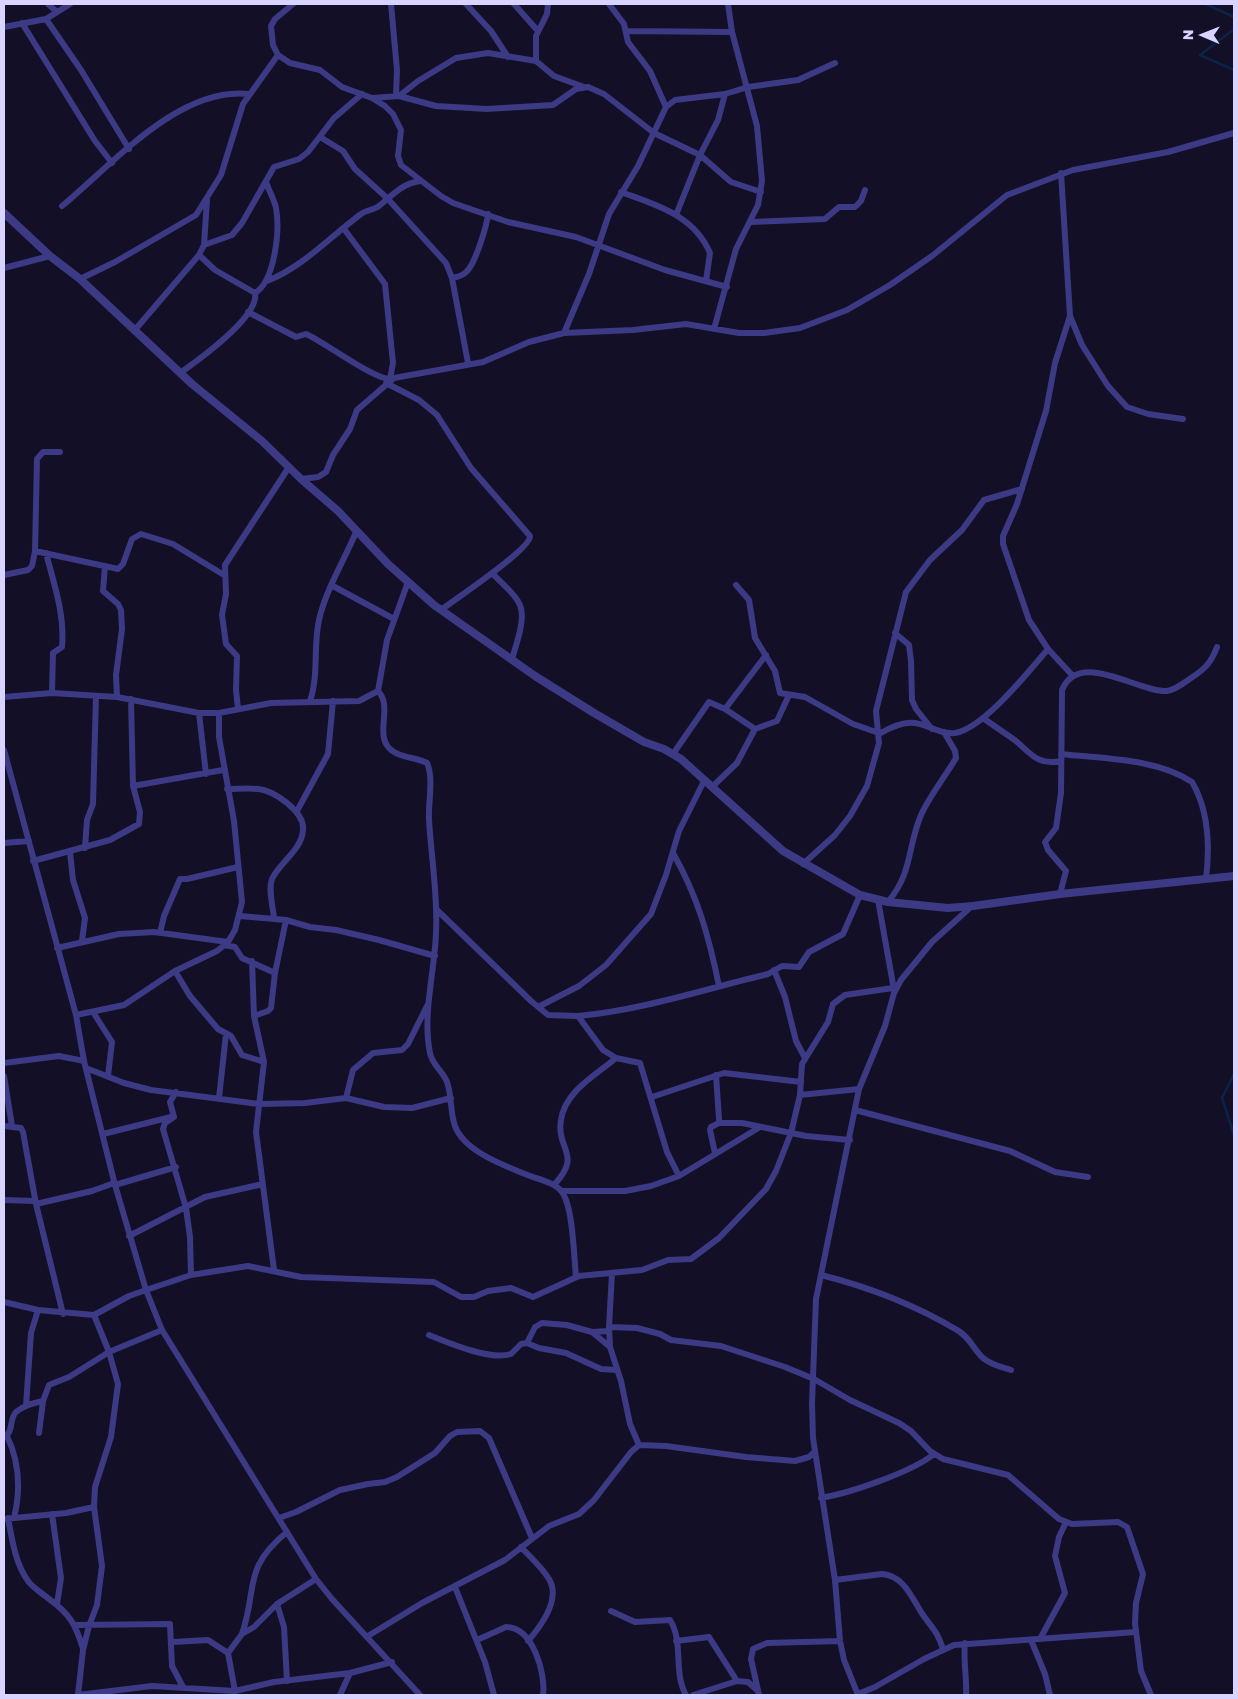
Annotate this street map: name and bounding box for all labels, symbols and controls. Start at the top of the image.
north arrow [1178,10,1228,60]
text: N [1179,29,1196,40]

